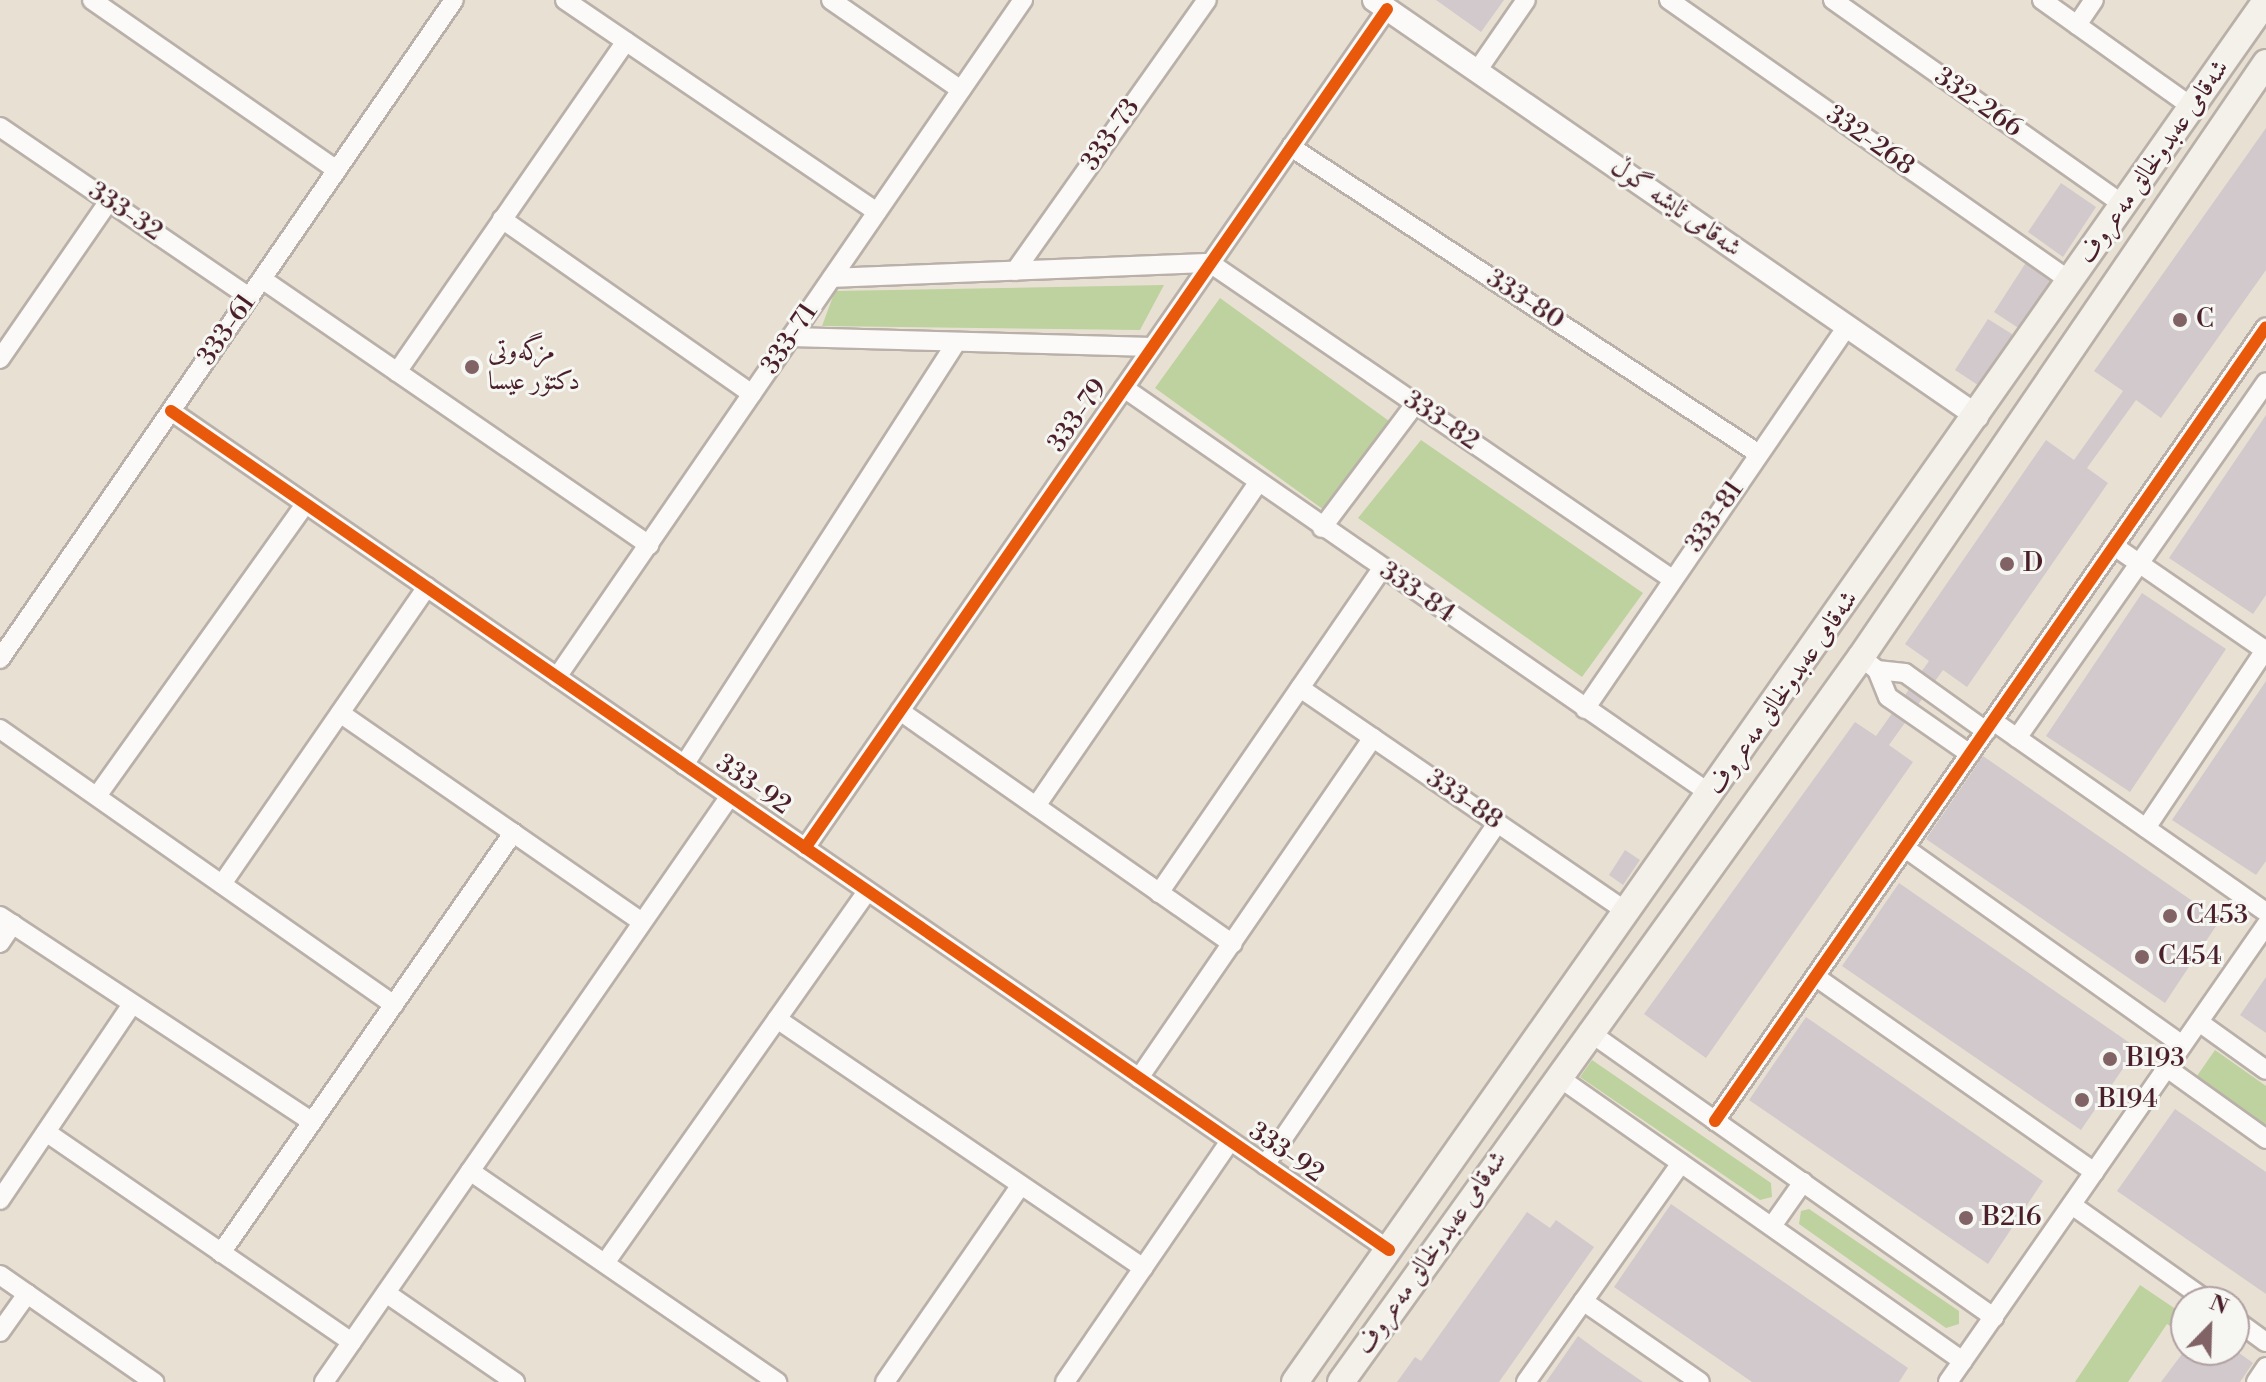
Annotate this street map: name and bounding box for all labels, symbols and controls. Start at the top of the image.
street label: شەقامی عەبدولخالق مەعروف [2072,54,2236,270]
street label: 332-266 [1928,62,2028,144]
street label: 333-73 [1075,93,1147,177]
street label: 332-268 [1820,99,1920,183]
street label: شەقامی ئایشە گوڵ [1605,152,1747,264]
street label: 333-32 [82,176,168,248]
street label: 333-80 [1480,263,1570,337]
street label: 333-61 [191,288,263,372]
street label: 333-71 [755,298,825,380]
place label: C [2196,304,2214,336]
marker: C [2171,311,2189,329]
place label: مزگەوتی دکتۆر عیسا [488,336,580,398]
marker: مزگەوتی دکتۆر عیسا [463,358,481,376]
street label: 333-79 [1042,374,1114,458]
street label: 333-82 [1397,385,1485,457]
street label: 333-81 [1679,475,1751,559]
place label: D [2023,548,2043,580]
marker: D [1998,555,2016,573]
street label: 333-84 [1373,556,1461,630]
street label: شەقامی عەبدولخالق مەعروف [1701,585,1865,801]
street label: 333-92 [710,748,796,822]
street label: 333-88 [1420,763,1508,837]
place label: C453 [2186,900,2248,932]
marker: C453 [2161,907,2179,925]
place label: C454 [2158,941,2222,973]
marker: C454 [2133,948,2151,966]
place label: B193 [2126,1043,2185,1075]
marker: B193 [2101,1050,2119,1068]
place label: B194 [2098,1084,2158,1116]
marker: B194 [2073,1091,2091,1109]
street label: 333-92 [1243,1116,1329,1190]
street label: شەقامی عەبدولخالق مەعروف [1350,1145,1514,1361]
place label: B216 [1982,1202,2041,1234]
marker: B216 [1957,1209,1975,1227]
north arrow [2170,1286,2250,1366]
text: N [2206,1289,2232,1321]

